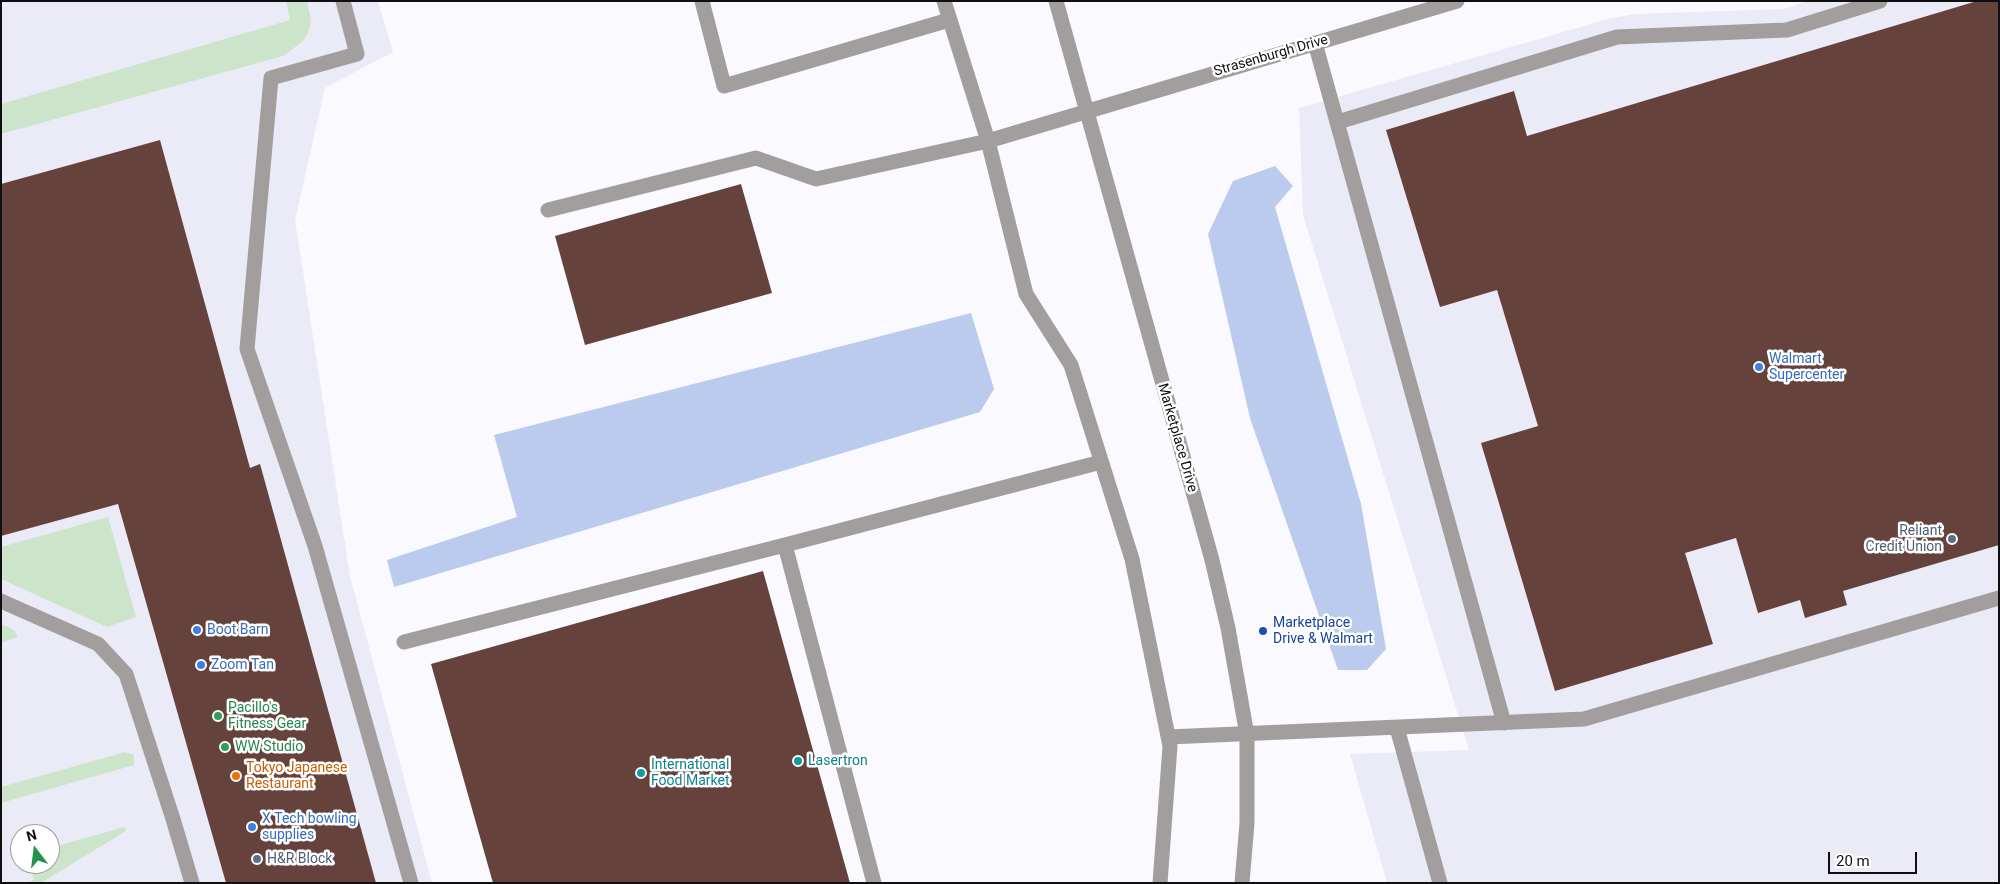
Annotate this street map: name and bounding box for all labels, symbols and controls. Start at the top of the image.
street label: Strasenburgh Drive [1212,32,1330,80]
place label: Walmart Supercenter [1769,351,1844,384]
marker: Walmart Supercenter [1753,361,1765,373]
street label: Marketplace Drive [1153,382,1201,494]
place label: Reliant Credit Union [1866,523,1942,556]
marker: Reliant Credit Union [1946,533,1958,545]
place label: Marketplace Drive & Walmart [1273,615,1373,648]
place label: Boot Barn [207,622,269,638]
marker: Boot Barn [191,624,203,636]
marker: Marketplace Drive & Walmart [1257,625,1269,637]
place label: Zoom Tan [211,657,274,673]
marker: Zoom Tan [195,659,207,671]
place label: Pacillo's Fitness Gear [228,700,306,732]
marker: Pacillo's Fitness Gear [212,710,224,722]
place label: WW Studio [235,739,303,755]
marker: WW Studio [219,741,231,753]
place label: Lasertron [808,753,868,769]
marker: Lasertron [792,755,804,767]
place label: International Food Market [651,757,729,790]
place label: Tokyo Japanese Restaurant [246,760,347,792]
marker: International Food Market [635,767,647,779]
marker: Tokyo Japanese Restaurant [230,770,242,782]
place label: X Tech bowling supplies [262,811,357,844]
marker: X Tech bowling supplies [246,821,258,833]
north arrow [10,824,60,874]
text: N [25,826,38,844]
scale bar [1830,842,1919,874]
place label: H&R Block [267,851,332,867]
text: 20 m [1836,852,1870,870]
marker: H&R Block [251,853,263,865]

